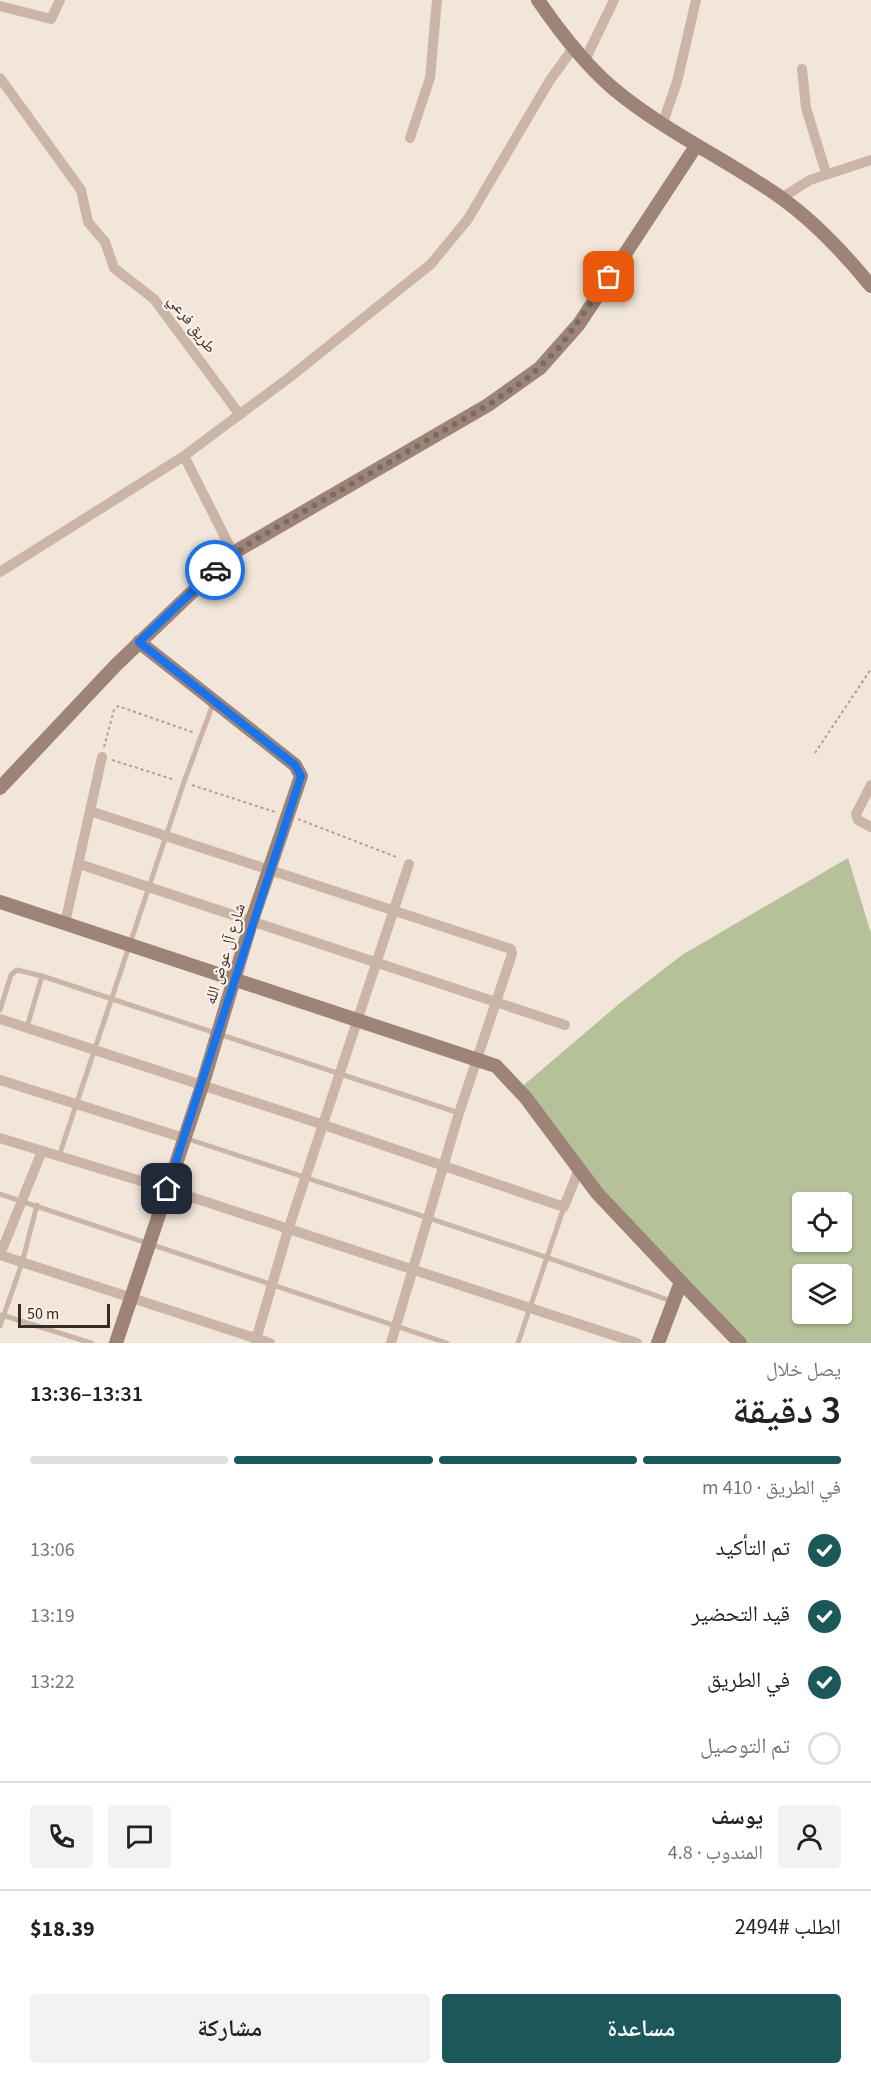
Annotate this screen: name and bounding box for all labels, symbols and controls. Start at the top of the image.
pin [583,251,634,302]
icon: bag [592,260,625,293]
street label: طريق فرعي [162,290,221,359]
courier [185,540,245,600]
icon: car [199,554,232,587]
street label: شارع آل عوض الله [199,901,251,1007]
pin [141,1163,192,1214]
icon: home [150,1172,183,1205]
map controls [792,1192,852,1324]
button: locate [792,1192,852,1252]
button: layers [792,1264,852,1324]
scale bar [18,1301,110,1328]
text: 50 m [27,1303,59,1325]
text: يصل خلال [766,1356,841,1384]
text: 13:31–13:36 [30,1378,143,1410]
text: 3 دقيقة [732,1383,841,1439]
text: في الطريق · 410 m [702,1474,841,1502]
text: تم التأكيد [716,1532,790,1564]
icon: check [808,1534,841,1567]
text: 13:06 [30,1536,75,1564]
text: قيد التحضير [692,1598,790,1630]
icon: check [808,1600,841,1633]
text: 13:19 [30,1602,75,1630]
text: في الطريق [707,1664,790,1696]
icon: check [808,1666,841,1699]
text: 13:22 [30,1668,75,1696]
text: تم التوصيل [700,1730,790,1762]
text: يوسف [711,1801,763,1833]
button: phone [30,1805,93,1868]
button: chat [108,1805,171,1868]
button: person [778,1805,841,1868]
text: المندوب · 4.8 [668,1839,763,1867]
text: الطلب #2494 [735,1911,841,1943]
text: $18.39 [30,1913,95,1945]
button: مشاركة [30,1994,430,2063]
button: مساعدة [442,1994,841,2063]

